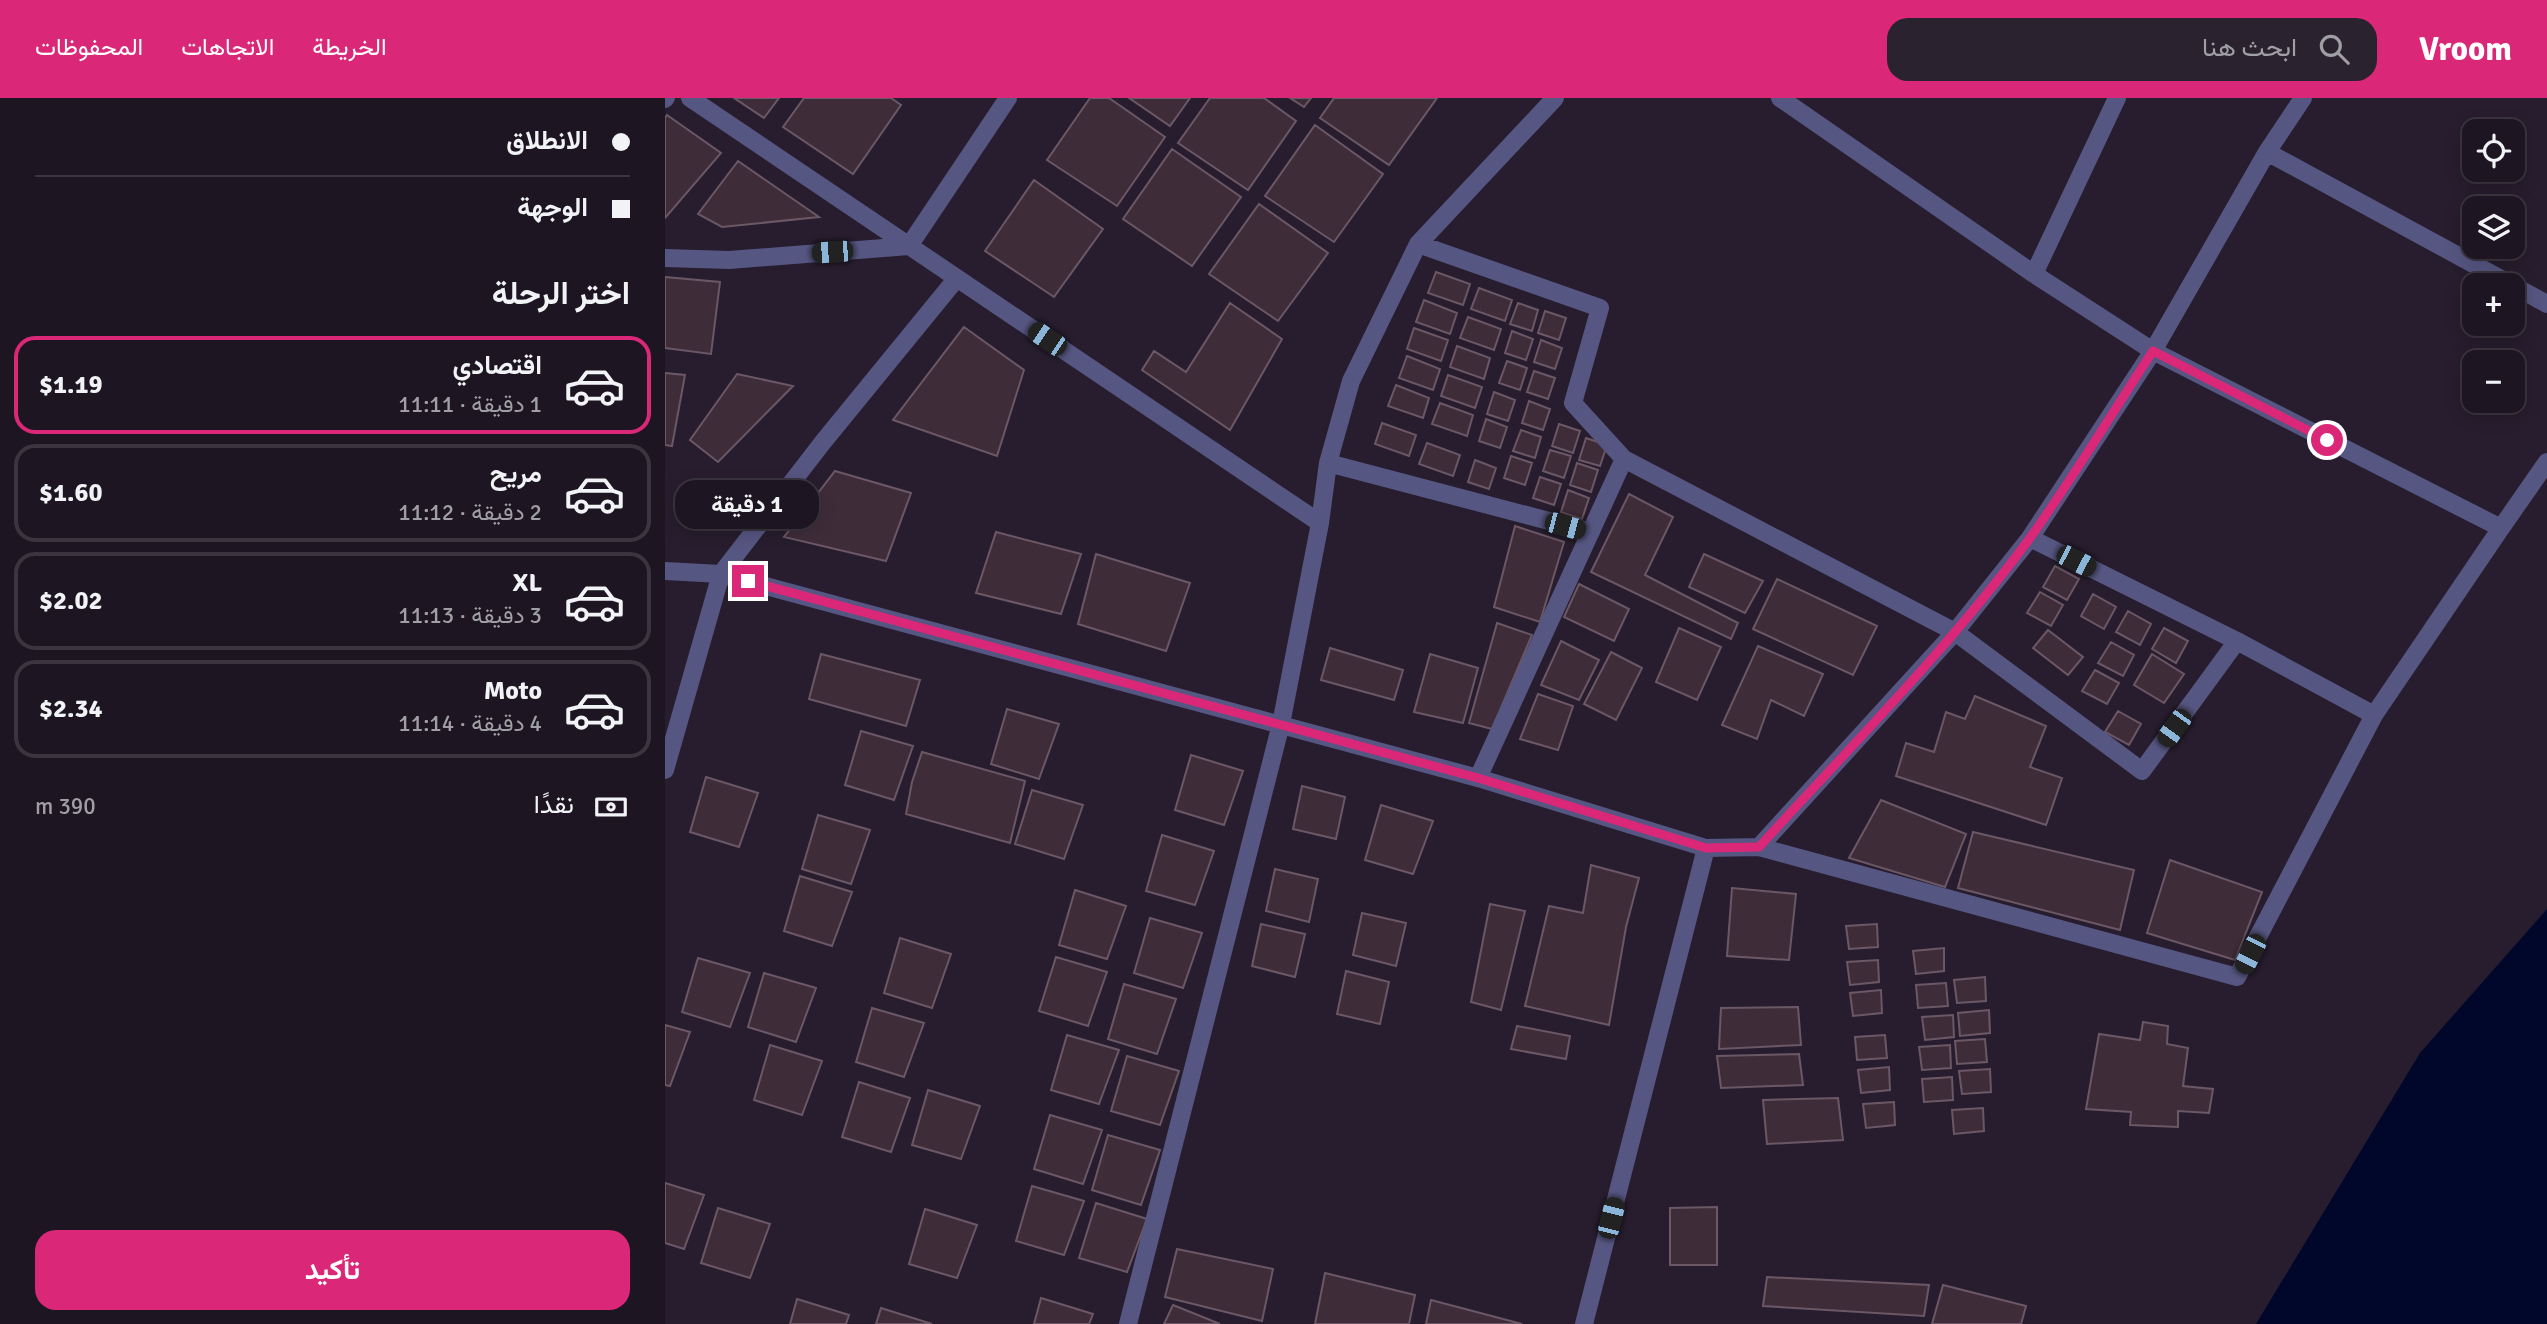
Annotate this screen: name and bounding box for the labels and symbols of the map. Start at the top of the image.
car [811,240,854,264]
car [1024,319,1071,359]
route start [2311,424,2343,456]
callout: 1 دقيقة [676,480,820,528]
car [1542,510,1589,542]
car [2053,542,2100,580]
route end [732,565,764,597]
car [2154,705,2195,751]
car [2232,931,2269,977]
car [1596,1195,1627,1241]

